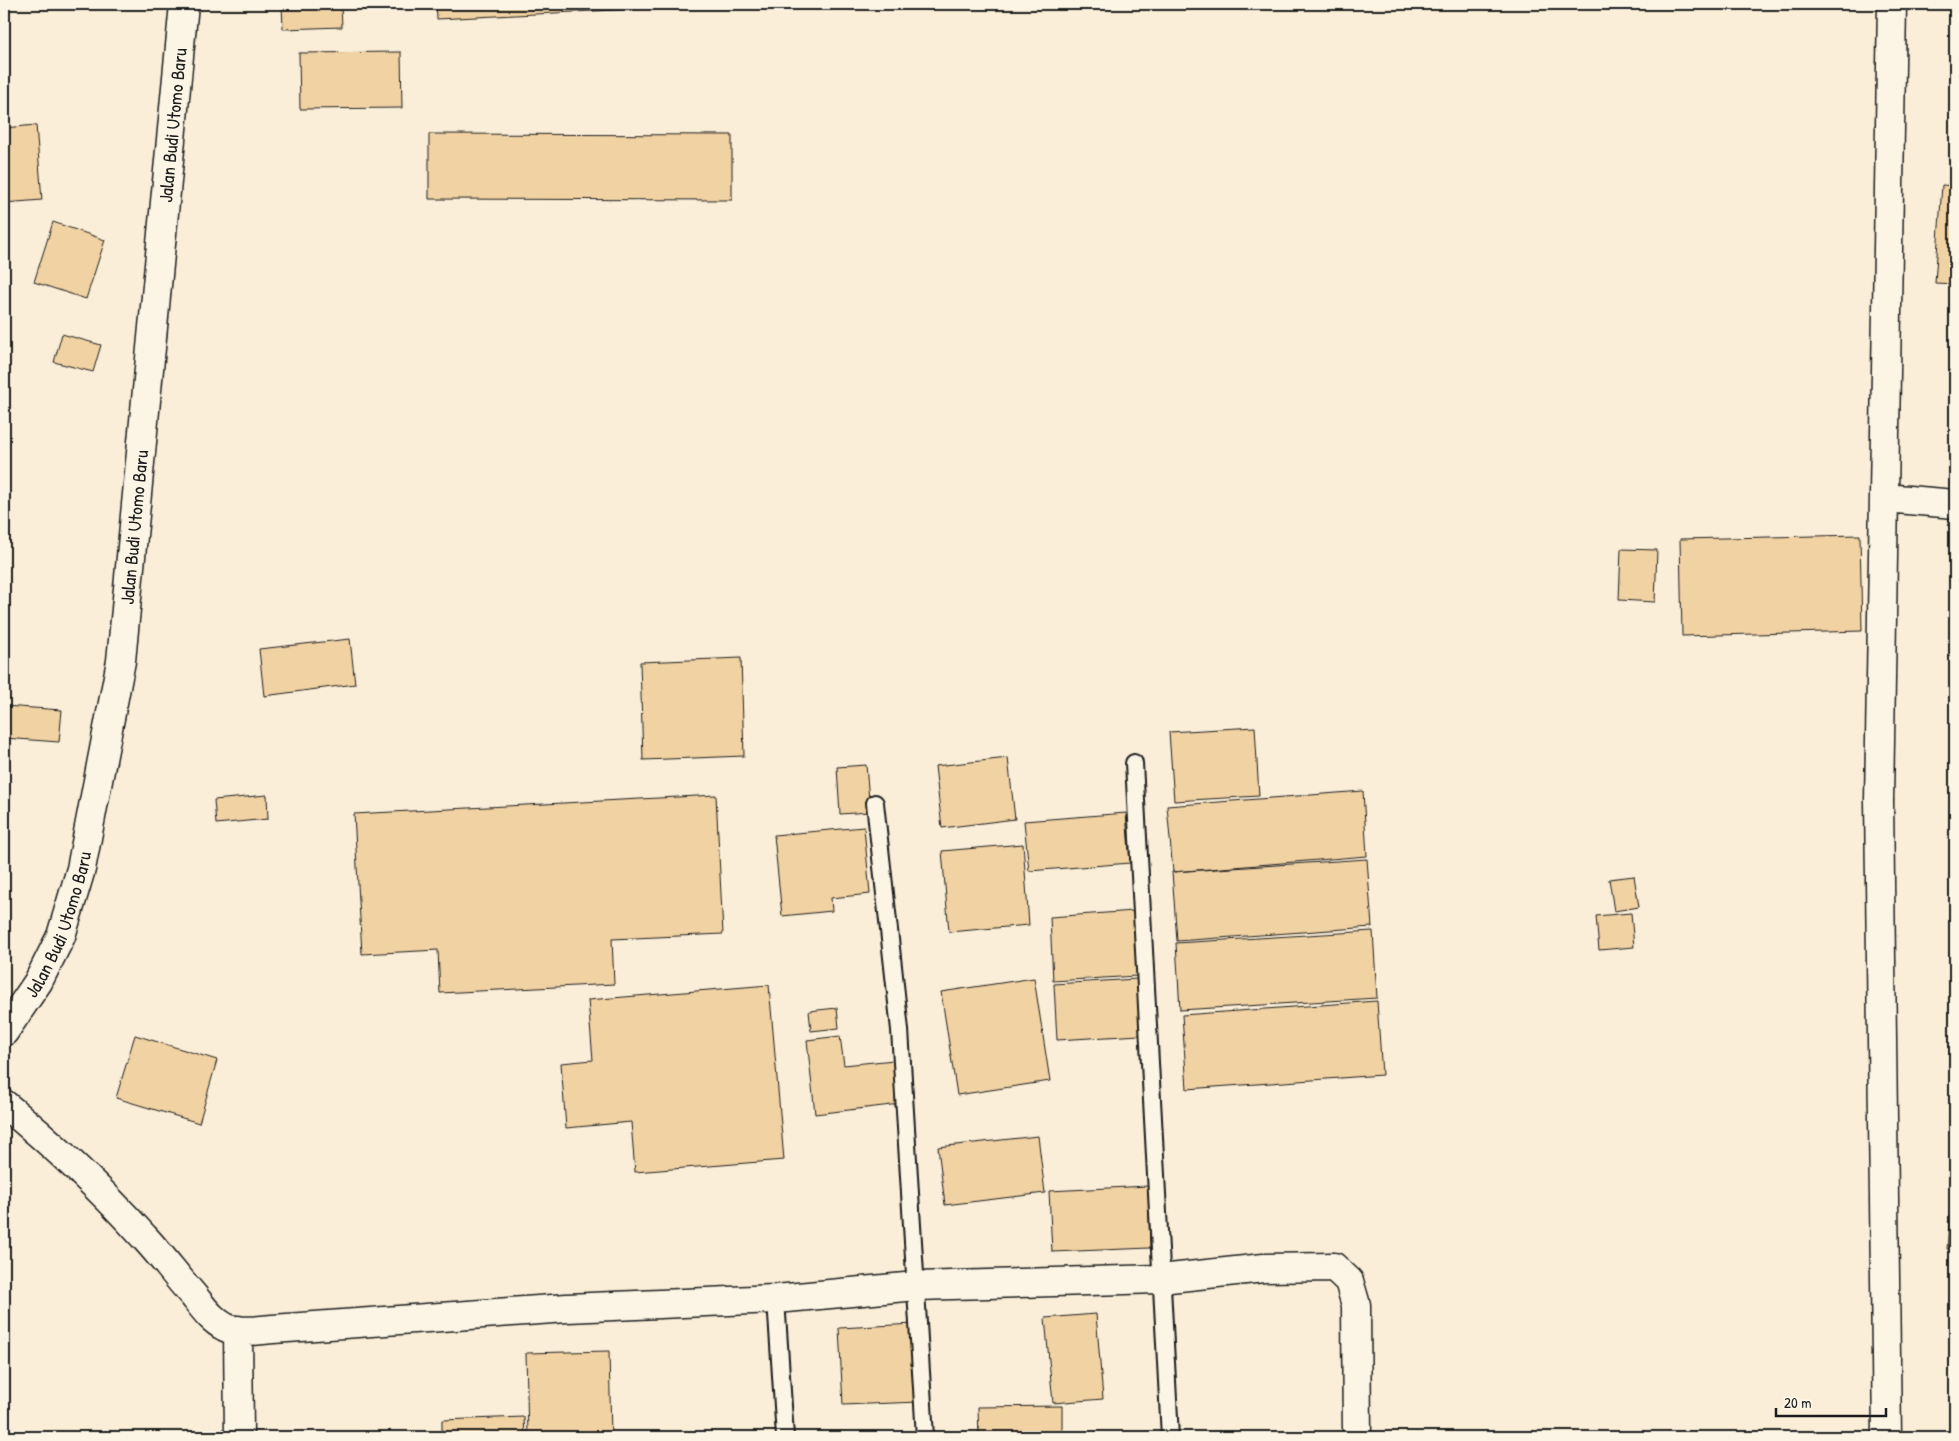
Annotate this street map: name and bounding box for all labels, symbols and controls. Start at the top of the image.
street label: Jalan Budi Utomo Baru [152,46,193,203]
street label: Jalan Budi Utomo Baru [113,448,154,606]
street label: Jalan Budi Utomo Baru [18,849,97,1002]
scale bar [1776,1386,1886,1418]
text: 20 m [1784,1392,1811,1413]

